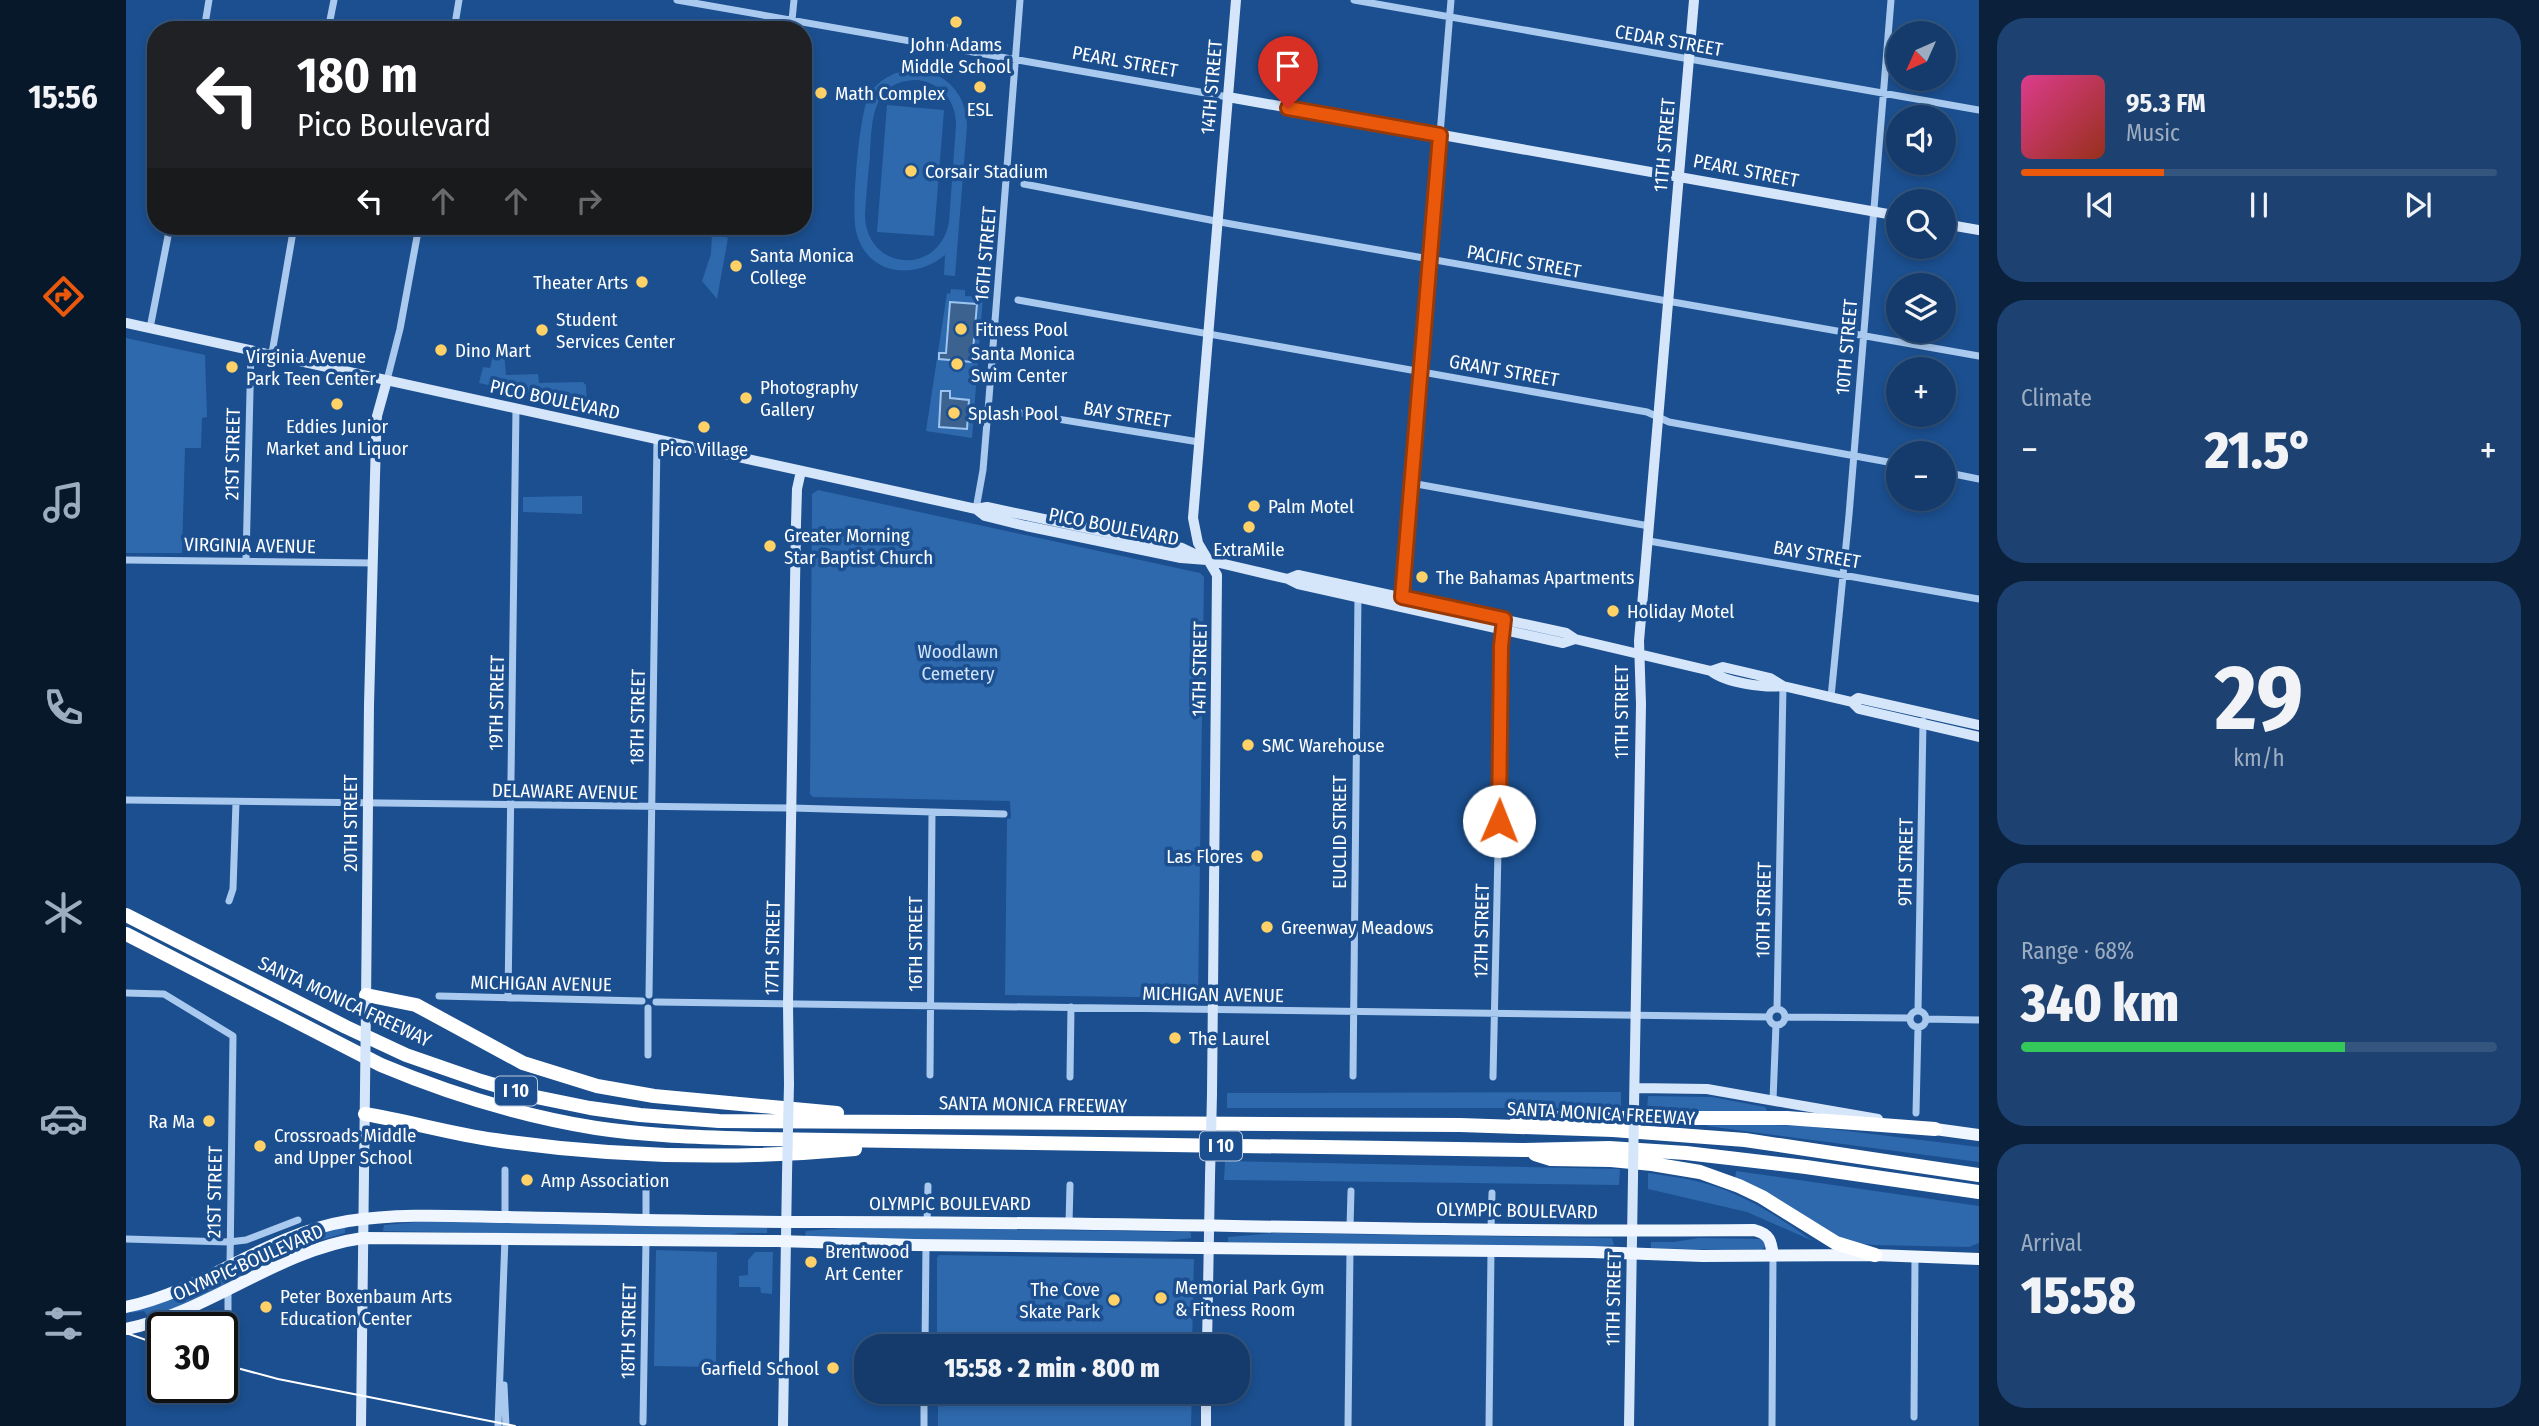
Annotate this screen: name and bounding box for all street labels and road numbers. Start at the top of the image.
street label: CEDAR STREET [1613,20,1725,61]
street label: 14TH STREET [1196,38,1227,135]
street label: PEARL STREET [1070,41,1180,82]
street label: 11TH STREET [1649,97,1680,193]
street label: PEARL STREET [1691,149,1801,192]
street label: 16TH STREET [970,205,1001,303]
street label: PACIFIC STREET [1465,240,1583,283]
street label: 10TH STREET [1831,298,1862,396]
street label: GRANT STREET [1447,350,1561,391]
street label: PICO BOULEVARD [488,374,622,424]
street label: BAY STREET [1082,396,1172,433]
street label: 21ST STREET [220,407,245,500]
street label: PICO BOULEVARD [1047,503,1181,550]
street label: VIRGINIA AVENUE [184,533,316,558]
street label: BAY STREET [1772,536,1862,573]
street label: 14TH STREET [1187,621,1212,717]
street label: 19TH STREET [484,655,509,751]
street label: 11TH STREET [1610,665,1633,759]
street label: 18TH STREET [625,669,650,765]
street label: 20TH STREET [339,774,362,872]
street label: EUCLID STREET [1328,775,1351,889]
street label: DELAWARE AVENUE [492,779,638,804]
street label: 9TH STREET [1893,817,1918,906]
street label: 10TH STREET [1751,861,1776,958]
street label: 12TH STREET [1469,883,1494,979]
street label: 16TH STREET [904,896,927,992]
street label: 17TH STREET [760,900,785,996]
street label: SANTA MONICA FREEWAY [255,951,435,1052]
street label: MICHIGAN AVENUE [470,971,612,996]
street label: MICHIGAN AVENUE [1142,982,1284,1007]
road number: I 10 [495,1076,537,1106]
street label: SANTA MONICA FREEWAY [939,1091,1128,1118]
street label: SANTA MONICA FREEWAY [1506,1097,1696,1130]
road number: I 10 [1200,1132,1242,1161]
street label: 21ST STREET [202,1145,227,1238]
street label: OLYMPIC BOULEVARD [869,1192,1031,1215]
street label: OLYMPIC BOULEVARD [1436,1198,1598,1223]
street label: OLYMPIC BOULEVARD [170,1219,327,1306]
street label: 11TH STREET [1601,1252,1626,1346]
street label: 18TH STREET [616,1283,641,1379]

